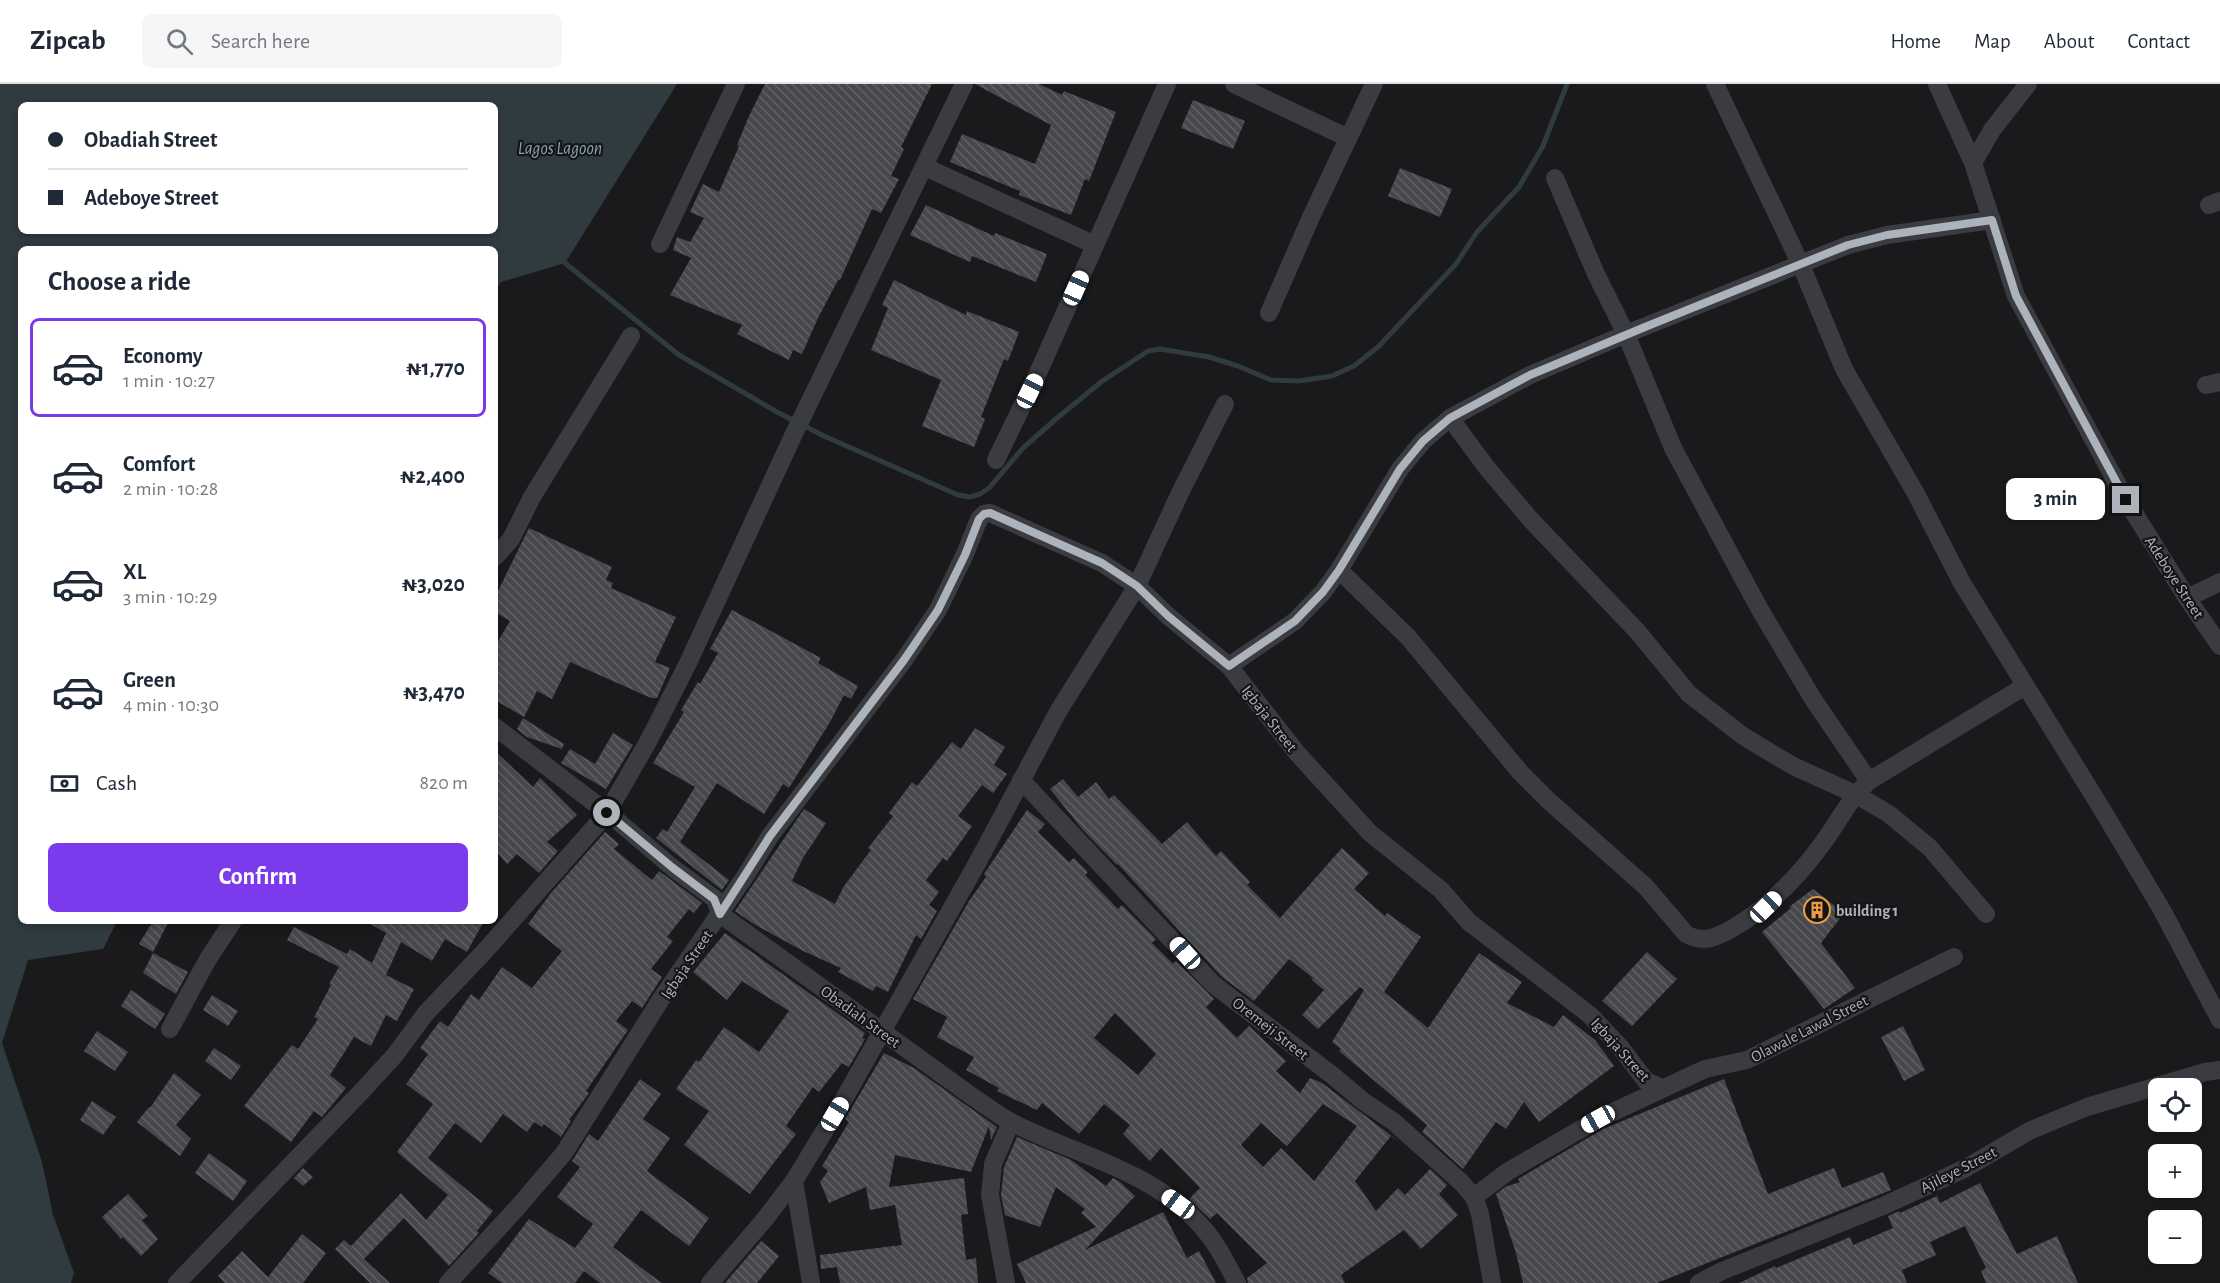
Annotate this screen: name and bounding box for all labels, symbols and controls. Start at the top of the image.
search box [142,14,562,68]
icon: search [163,25,196,58]
text: Zipcab [30,27,106,55]
text: Search here [211,30,310,52]
text: Home [1890,31,1941,52]
text: Map [1974,31,2011,52]
text: About [2044,31,2094,52]
text: Contact [2127,31,2190,52]
text: Obadiah Street [84,129,217,151]
water label: Lagos Lagoon [518,140,602,158]
text: Adeboye Street [84,187,218,209]
text: Choose a ride [48,268,191,295]
car [1060,268,1092,308]
icon: car [51,341,105,395]
text: Economy [123,345,203,367]
text: ₦1,770 [406,357,465,379]
text: 1 min · 10:27 [123,371,215,391]
car [1014,371,1046,411]
icon: car [51,449,105,503]
text: Comfort [123,453,195,475]
text: ₦2,400 [400,465,465,487]
text: 2 min · 10:28 [123,479,218,499]
callout: 3 min [2006,479,2105,521]
route end [2112,486,2139,513]
text: 3 min [2034,489,2077,509]
street label: Adeboye Street [2141,533,2207,622]
icon: car [51,557,105,611]
text: XL [123,561,146,583]
text: ₦3,020 [402,573,465,595]
text: 3 min · 10:29 [123,587,217,607]
icon: car [51,665,105,719]
text: Green [123,669,176,691]
text: ₦3,470 [403,681,465,703]
street label: Igbaja Street [1238,682,1300,755]
text: 4 min · 10:30 [123,695,219,715]
icon: cash [48,767,81,800]
text: Cash [96,772,137,794]
text: 820 m [420,773,468,793]
route start [593,799,620,826]
button: Confirm [48,843,468,912]
car [1747,888,1785,926]
building icon: building 1 [1802,895,1832,925]
place label: building 1 [1836,903,1898,919]
street label: Igbaja Street [658,927,716,1002]
car [1166,934,1204,972]
street label: Obadiah Street [818,983,903,1051]
street label: Olawale Lawal Street [1748,992,1871,1065]
street label: Oremeji Street [1229,994,1311,1064]
street label: Igbaja Street [1587,1015,1653,1085]
map controls [2148,1078,2202,1264]
button: locate [2148,1078,2202,1132]
car [818,1094,852,1134]
car [1578,1102,1618,1136]
street label: Ajileye Street [1918,1144,2000,1197]
button: + [2148,1144,2202,1198]
car [1158,1186,1198,1222]
button: − [2148,1210,2202,1264]

